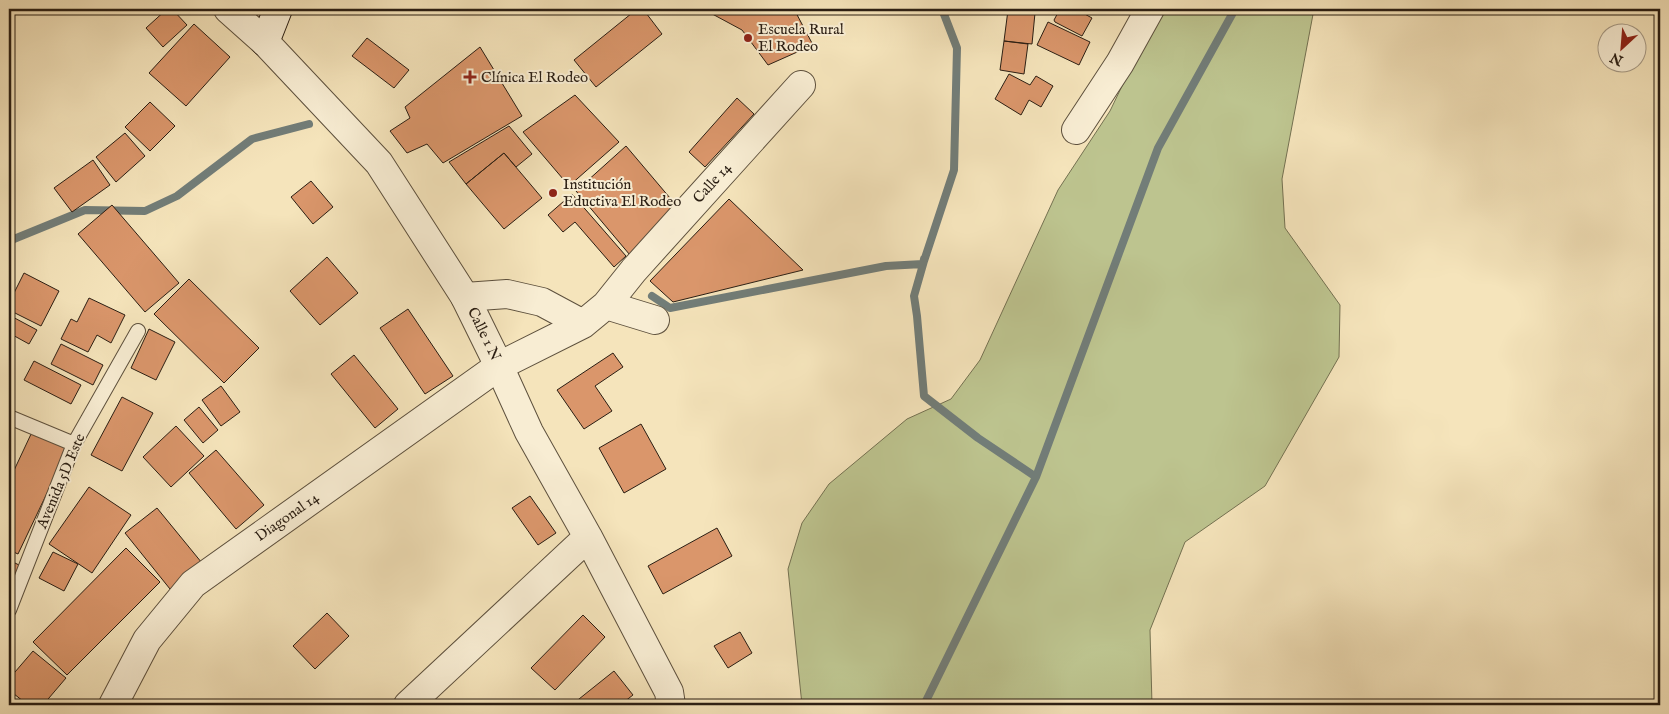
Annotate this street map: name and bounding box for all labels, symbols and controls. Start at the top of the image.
place label: Escuela Rural El Rodeo [758,20,845,56]
north arrow [1596,22,1646,72]
marker: Escuela Rural El Rodeo [742,32,754,44]
text: N [1607,48,1627,70]
place label: Clínica El Rodeo [481,68,588,87]
marker: Clínica El Rodeo [463,70,477,84]
street label: Calle 14 [689,158,736,207]
place label: Institución Eductiva El Rodeo [563,175,681,211]
marker: Institución Eductiva El Rodeo [547,187,559,199]
street label: Calle 1 N [463,304,505,364]
street label: Avenida 5D Este [32,431,90,532]
street label: Diagonal 14 [251,488,323,546]

